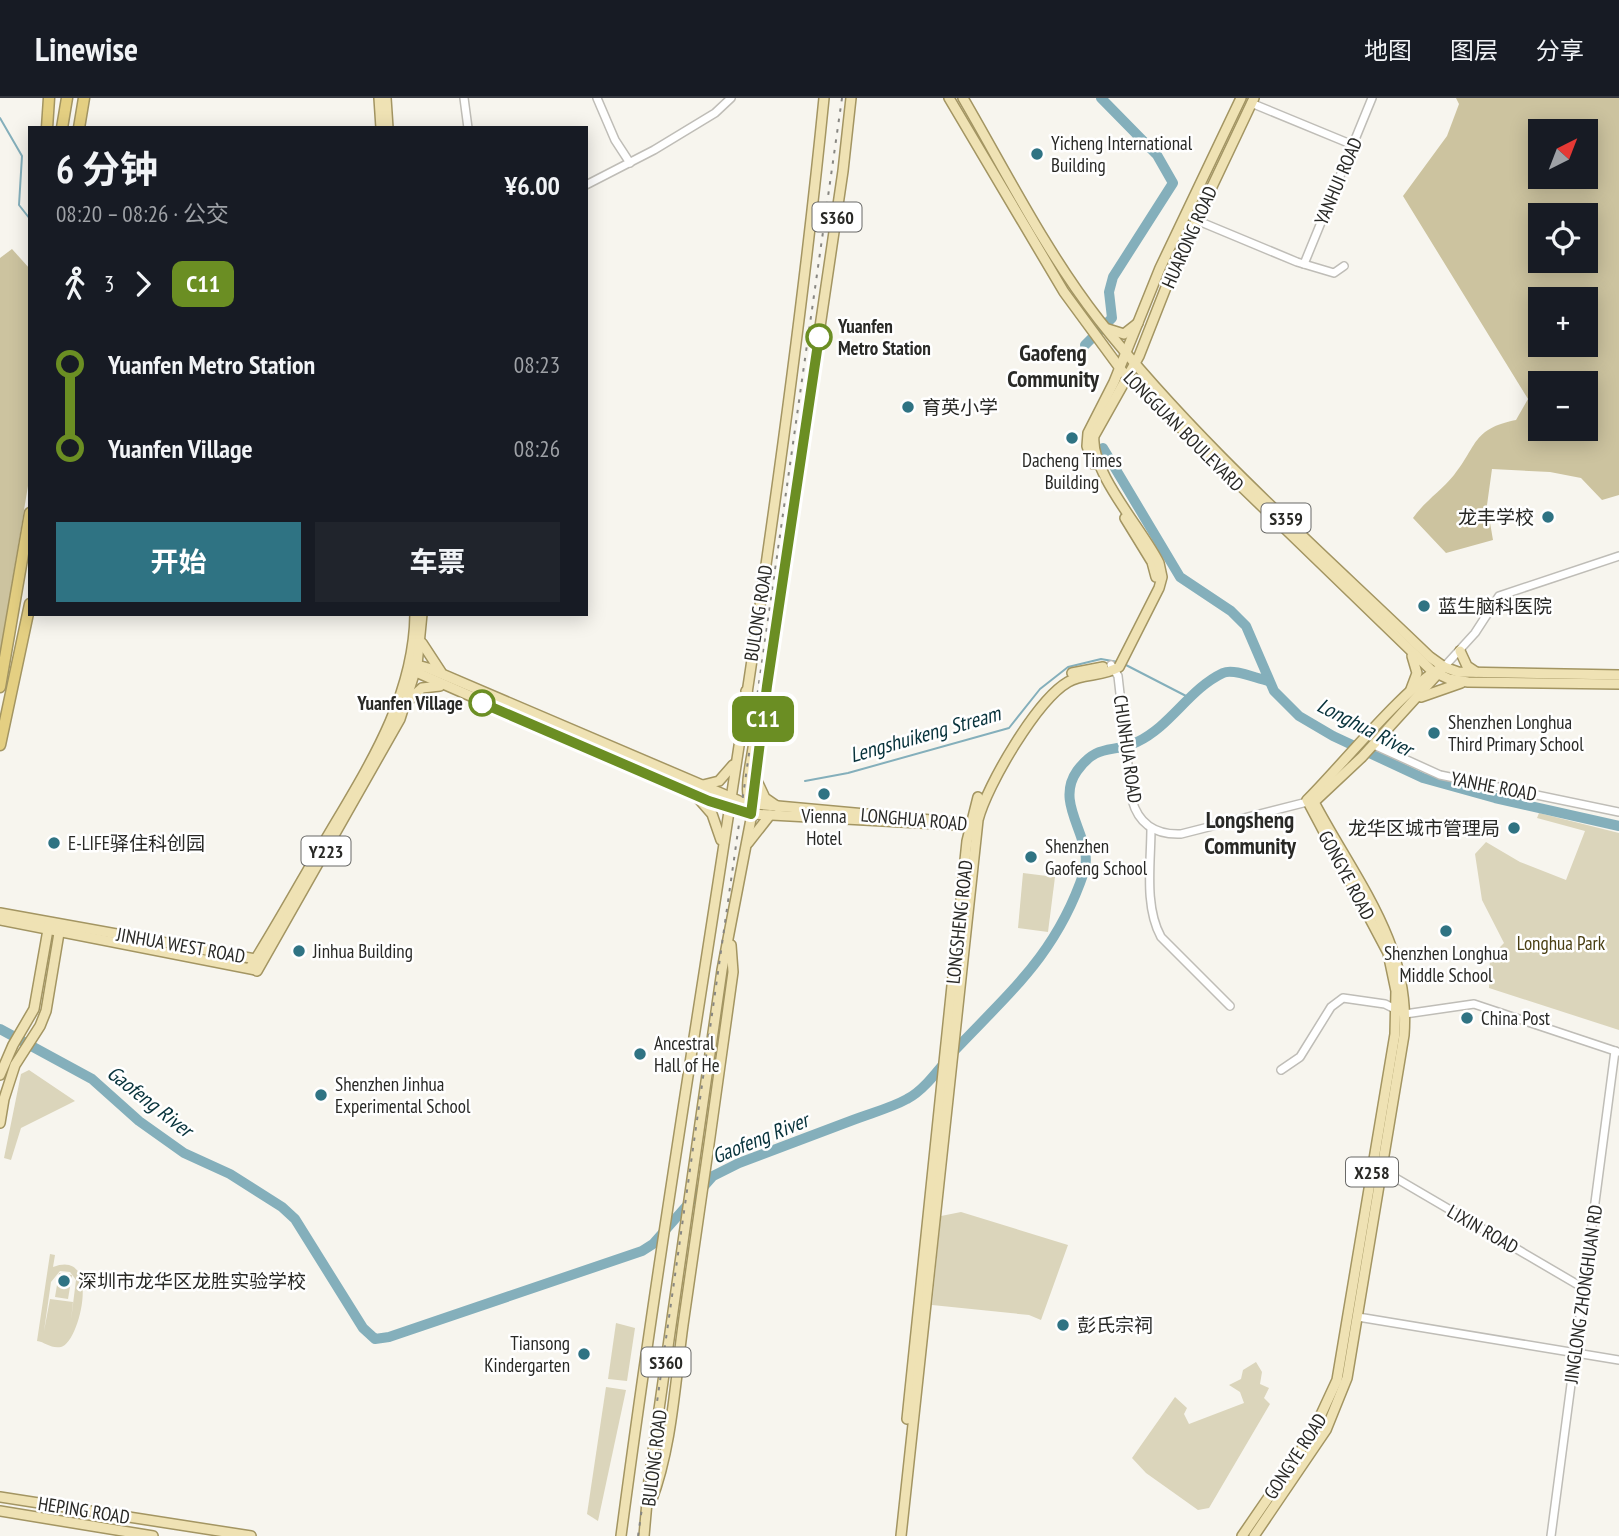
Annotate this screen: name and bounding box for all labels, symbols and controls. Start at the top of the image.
text: Linewise [35,27,138,70]
text: 地图 [1364,35,1412,66]
text: 图层 [1450,35,1498,66]
text: 分享 [1536,35,1584,66]
north arrow [1528,119,1598,189]
map controls [1528,119,1598,441]
place label: Yicheng International Building [1051,131,1193,177]
street label: YANHUI ROAD [1309,134,1367,228]
text: 6 分钟 [56,144,158,193]
marker: Yicheng International Building [1029,146,1045,162]
text: ¥6.00 [505,169,560,202]
street label: HUARONG ROAD [1156,182,1222,292]
text: 08:20 – 08:26 · 公交 [56,199,229,228]
road number: S360 [812,202,862,232]
button: locate [1528,203,1598,273]
icon: walk [56,265,94,303]
icon: forward [124,265,162,303]
text: C11 [186,268,220,299]
text: 3 [104,269,114,298]
button: + [1528,287,1598,357]
place label: Yuanfen Metro Station [837,314,931,360]
marker: Yuanfen Metro Station [806,324,832,350]
district label: Gaofeng Community [1007,338,1100,393]
text: Yuanfen Metro Station [108,348,315,381]
text: 08:23 [514,350,560,379]
street label: LONGGUAN BOULEVARD [1119,366,1249,496]
button: − [1528,371,1598,441]
place label: 育英小学 [922,395,998,419]
marker: 育英小学 [900,399,916,415]
marker: Dacheng Times Building [1064,430,1080,446]
text: Yuanfen Village [108,432,253,465]
text: 08:26 [514,434,560,463]
place label: Dacheng Times Building [1022,448,1122,494]
road number: S359 [1262,504,1310,532]
place label: 龙丰学校 [1458,505,1534,529]
marker: 龙丰学校 [1540,509,1556,525]
button: 开始 [56,522,301,602]
button: 车票 [315,522,560,602]
street label: BULONG ROAD [739,563,777,663]
place label: 蓝生脑科医院 [1438,594,1552,618]
marker: 蓝生脑科医院 [1416,598,1432,614]
marker: Yuanfen Village [469,690,495,716]
place label: Yuanfen Village [356,691,463,715]
water label: Longhua River [1313,691,1420,764]
street label: CHUNHUA ROAD [1109,693,1147,805]
line badge: C11 [723,696,803,742]
water label: Lengshuikeng Stream [847,699,1005,768]
text: C11 [746,703,780,734]
place label: Shenzhen Longhua Third Primary School [1448,710,1584,756]
marker: Shenzhen Longhua Third Primary School [1426,725,1442,741]
street label: YANHE ROAD [1449,766,1539,806]
marker: Vienna Hotel [816,786,832,802]
street label: LONGHUA ROAD [860,802,968,836]
place label: Vienna Hotel [800,804,847,850]
district label: Longsheng Community [1204,805,1297,860]
place label: 龙华区城市管理局 [1348,816,1500,840]
marker: 龙华区城市管理局 [1506,820,1522,836]
street label: GONGYE ROAD [1313,826,1381,924]
place label: E-LIFE驿住科创园 [68,831,205,855]
place label: Shenzhen Gaofeng School [1045,834,1148,880]
marker: E-LIFE驿住科创园 [46,835,62,851]
road number: Y223 [302,836,350,866]
marker: Shenzhen Gaofeng School [1023,849,1039,865]
street label: LONGSHENG ROAD [941,859,977,985]
street label: JINHUA WEST ROAD [114,922,247,968]
marker: Shenzhen Longhua Middle School [1438,923,1454,939]
park label: Longhua Park [1517,931,1606,955]
place label: Jinhua Building [312,939,413,963]
place label: Shenzhen Longhua Middle School [1384,941,1508,987]
marker: Jinhua Building [291,943,307,959]
place label: China Post [1481,1006,1551,1030]
marker: China Post [1459,1010,1475,1026]
place label: Ancestral Hall of He [654,1031,720,1077]
marker: Ancestral Hall of He [632,1046,648,1062]
water label: Gaofeng River [102,1059,201,1145]
place label: Shenzhen Jinhua Experimental School [335,1072,471,1118]
marker: Shenzhen Jinhua Experimental School [313,1087,329,1103]
water label: Gaofeng River [708,1105,815,1170]
road number: X258 [1346,1157,1398,1186]
street label: LIXIN ROAD [1443,1199,1523,1259]
street label: JINGLONG ZHONGHUAN RD [1558,1203,1607,1386]
place label: 深圳市龙华区龙胜实验学校 [78,1269,306,1293]
marker: 深圳市龙华区龙胜实验学校 [56,1273,72,1289]
place label: 彭氏宗祠 [1077,1313,1153,1337]
marker: 彭氏宗祠 [1055,1317,1071,1333]
place label: Tiansong Kindergarten [484,1331,570,1377]
marker: Tiansong Kindergarten [576,1346,592,1362]
road number: S360 [642,1348,690,1377]
street label: BULONG ROAD [636,1408,672,1508]
street label: GONGYE ROAD [1258,1408,1332,1504]
street label: HEPING ROAD [36,1491,132,1529]

